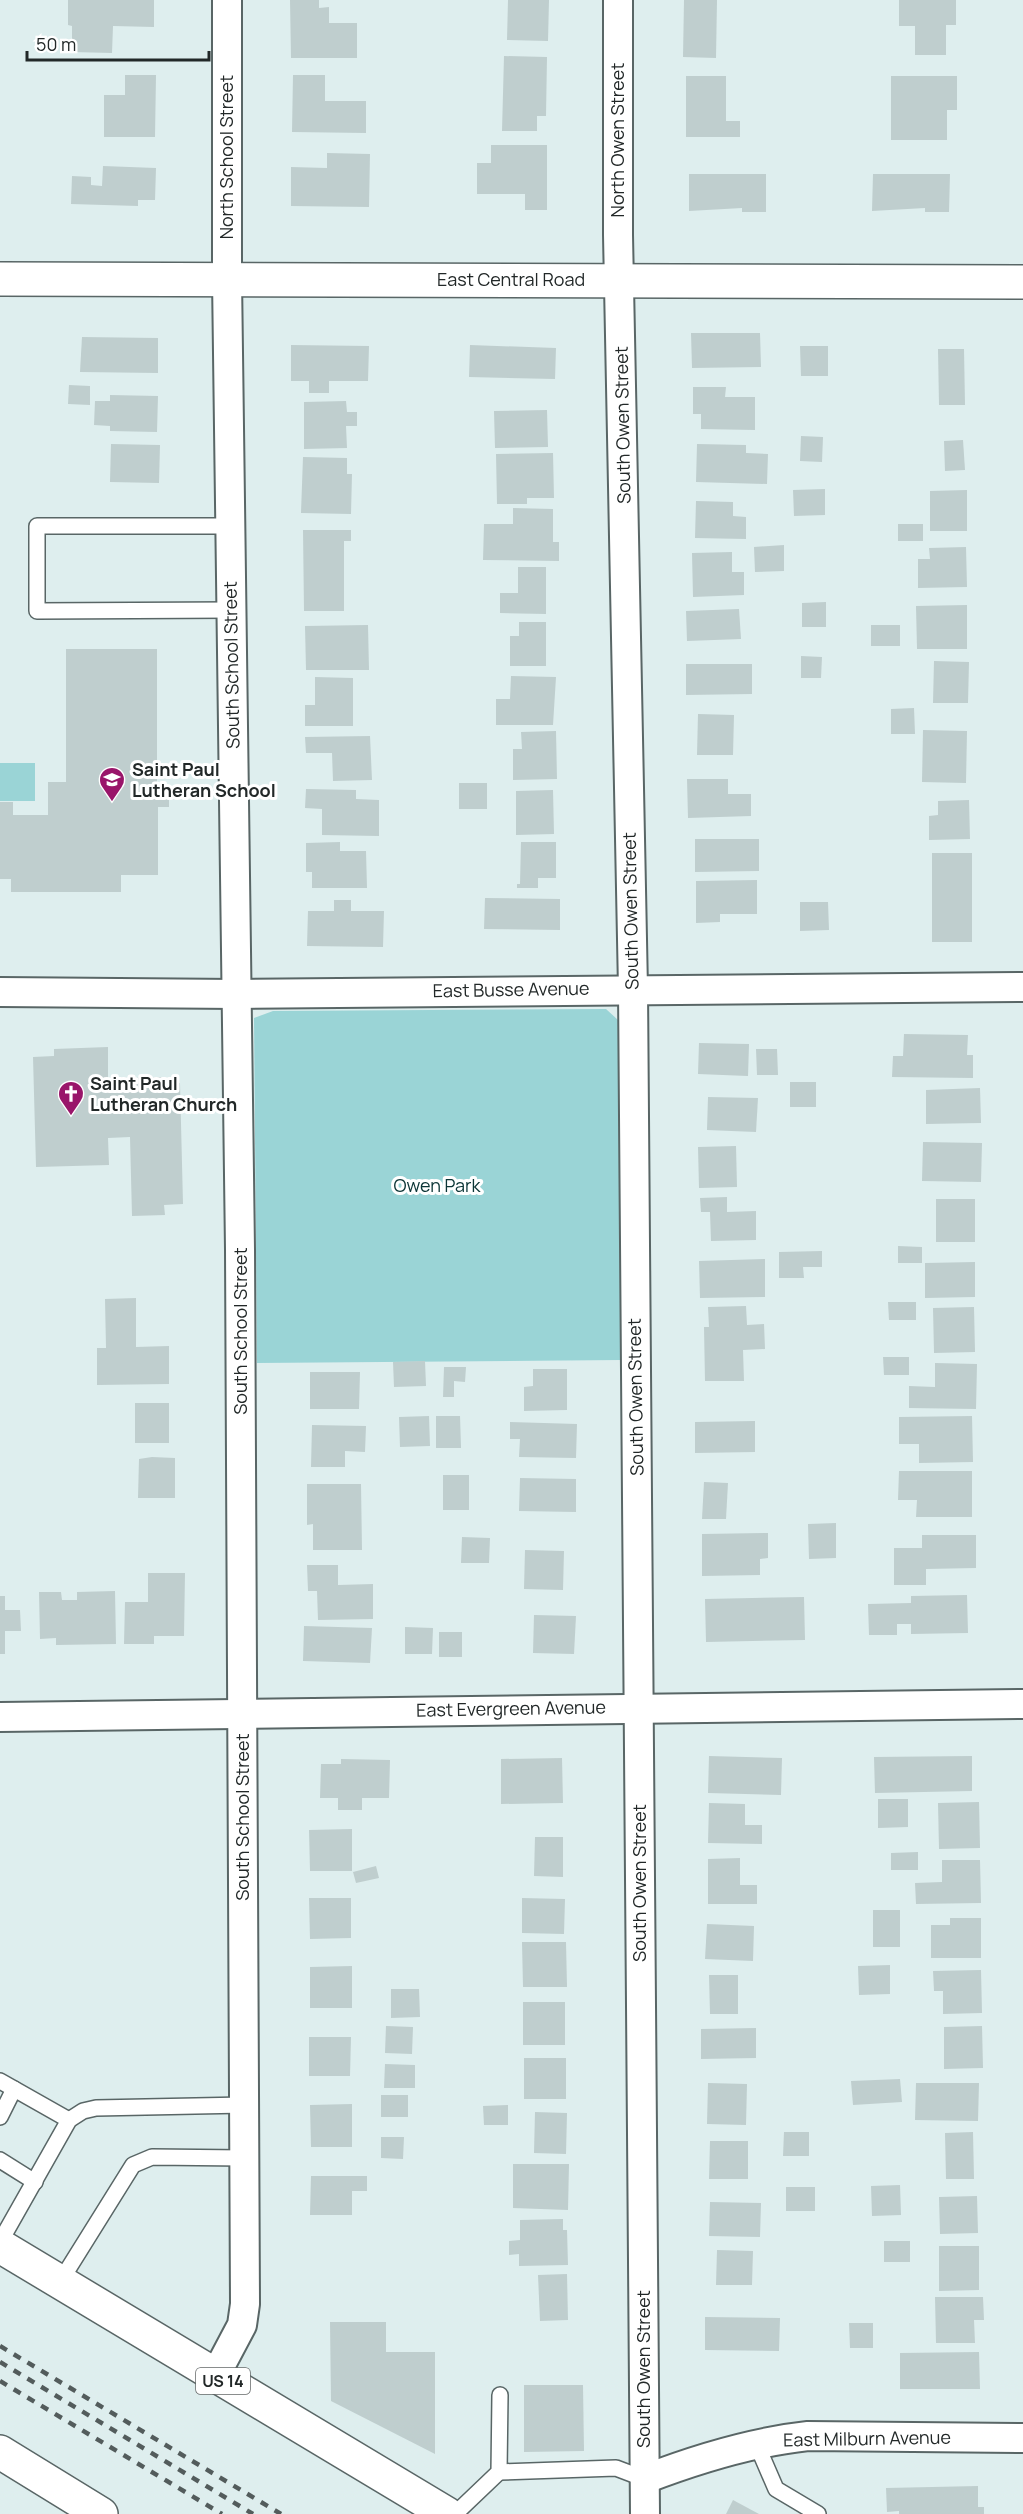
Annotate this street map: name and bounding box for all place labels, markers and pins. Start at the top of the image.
place label: Saint Paul Lutheran School [132,757,276,802]
school or university icon: Saint Paul Lutheran School [97,765,127,803]
place label: Saint Paul Lutheran Church [90,1071,237,1116]
church icon: Saint Paul Lutheran Church [56,1079,86,1117]

